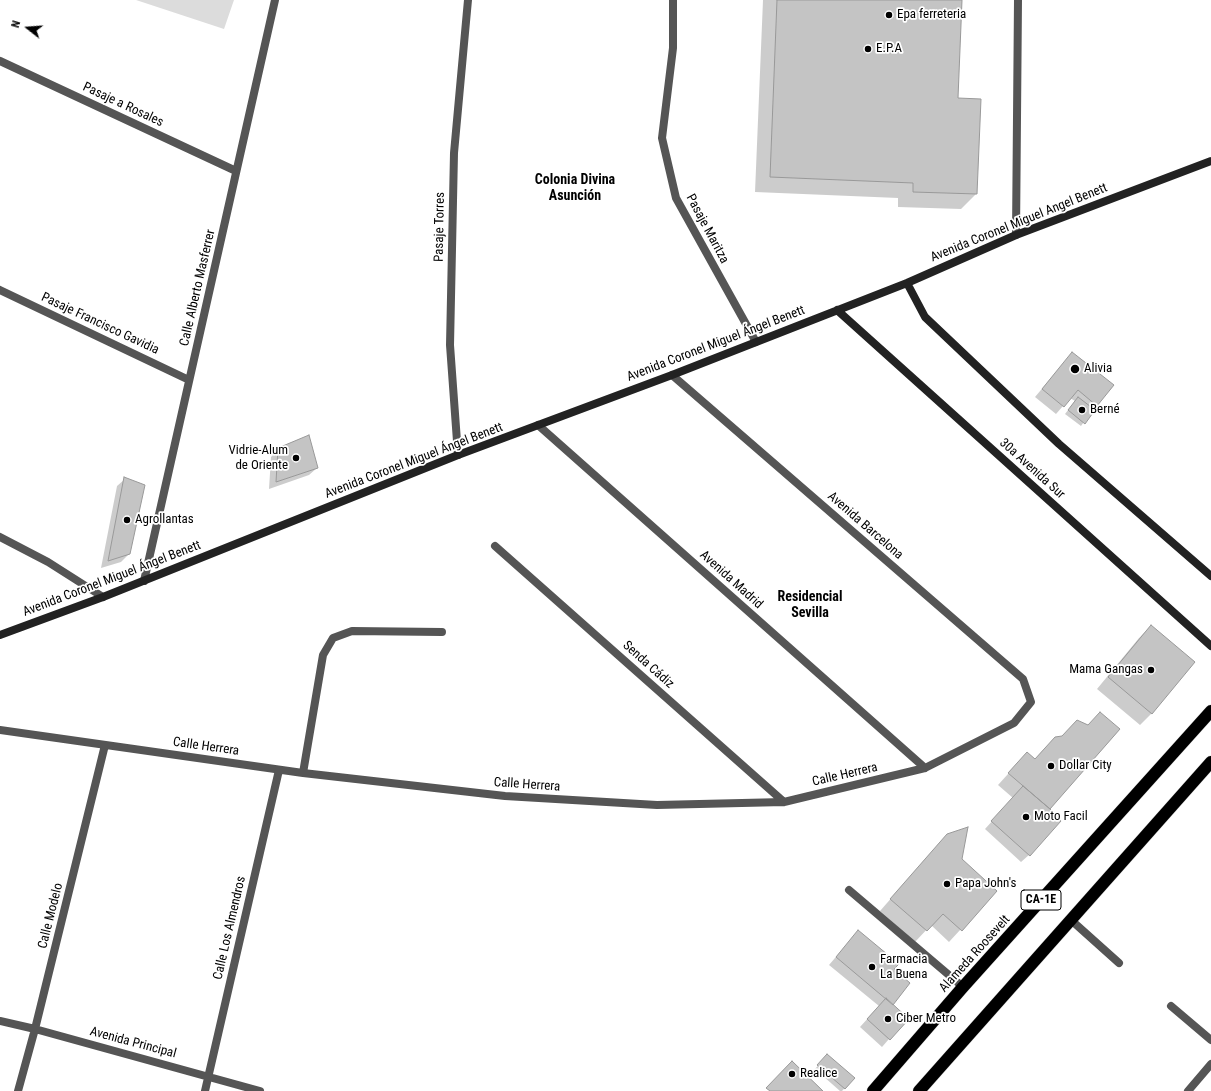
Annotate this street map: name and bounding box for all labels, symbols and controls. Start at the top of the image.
place label: Epa ferreteria [897,7,966,23]
north arrow [8,8,48,48]
marker: Epa ferreteria [884,10,894,20]
text: N [9,19,23,29]
place label: E.P.A [876,41,902,57]
marker: E.P.A [863,44,873,54]
street label: Pasaje a Rosales [80,79,166,131]
district label: Colonia Divina Asunción [535,172,615,204]
street label: Avenida Coronel Miguel Angel Benett [928,180,1110,266]
street label: Pasaje Torres [432,192,448,262]
street label: Pasaje Maritza [682,192,732,266]
street label: Calle Alberto Masferrer [177,228,219,348]
street label: Pasaje Francisco Gavidia [39,290,161,358]
street label: Avenida Coronel Miguel Ángel Benett [625,303,807,385]
place label: Alivia [1084,361,1112,377]
marker: Alivia [1069,363,1081,375]
place label: Berné [1090,402,1120,418]
marker: Berné [1077,405,1087,415]
street label: Avenida Coronel Miguel Ángel Benett [323,420,505,502]
street label: 30a Avenida Sur [996,436,1068,502]
place label: Vidrie-Alum de Oriente [228,443,288,474]
marker: Vidrie-Alum de Oriente [291,453,301,463]
street label: Avenida Barcelona [824,489,906,563]
place label: Agrollantas [135,512,194,528]
marker: Agrollantas [122,515,132,525]
street label: Avenida Coronel Miguel Ángel Benett [21,538,203,620]
street label: Avenida Madrid [696,548,766,612]
district label: Residencial Sevilla [778,589,842,622]
street label: Senda Cádiz [619,638,677,692]
place label: Mama Gangas [1069,662,1143,678]
marker: Mama Gangas [1146,665,1156,675]
street label: Calle Herrera [172,735,240,759]
place label: Dollar City [1059,758,1112,774]
street label: Calle Herrera [811,760,879,790]
marker: Dollar City [1046,761,1056,771]
street label: Calle Herrera [493,775,561,795]
place label: Moto Facil [1034,809,1088,825]
marker: Moto Facil [1021,812,1031,822]
street label: Calle Los Almendros [211,875,249,981]
place label: Papa John's [955,876,1016,892]
marker: Papa John's [942,879,952,889]
street label: Calle Modelo [35,882,67,950]
road number: CA-1E [1021,890,1061,910]
street label: Alameda Roosevelt [936,912,1014,996]
place label: Farmacia La Buena [880,952,927,983]
marker: Farmacia La Buena [867,962,877,972]
place label: Ciber Metro [896,1011,956,1027]
marker: Ciber Metro [883,1014,893,1024]
street label: Avenida Principal [88,1024,178,1062]
place label: Realice [800,1066,837,1082]
marker: Realice [787,1069,797,1079]

